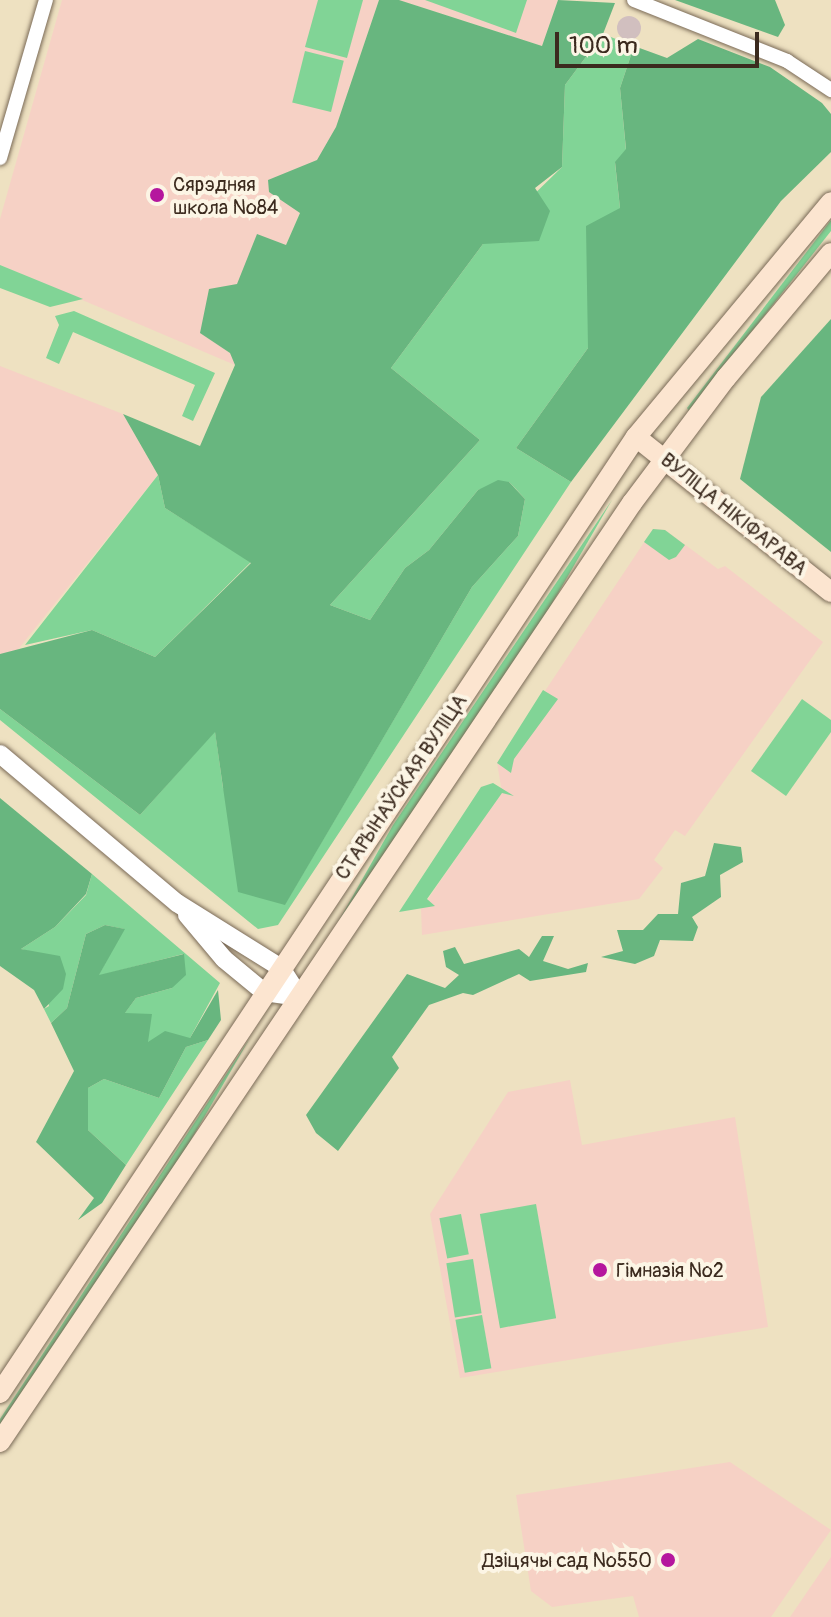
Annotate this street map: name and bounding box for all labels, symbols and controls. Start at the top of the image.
scale bar [559,16,763,66]
text: 100 m [569,31,638,60]
place label: Сярэдняя школа №84 [173,172,278,219]
marker: Сярэдняя школа №84 [148,186,166,204]
street label: ВУЛІЦА НІКІФАРАВА [656,448,812,580]
street label: СТАРЫНАЎСКАЯ ВУЛІЦА [330,690,472,884]
place label: Гімназія №2 [616,1258,724,1282]
marker: Гімназія №2 [591,1261,609,1279]
place label: Дзіцячы сад №550 [482,1548,652,1572]
marker: Дзіцячы сад №550 [659,1551,677,1569]

